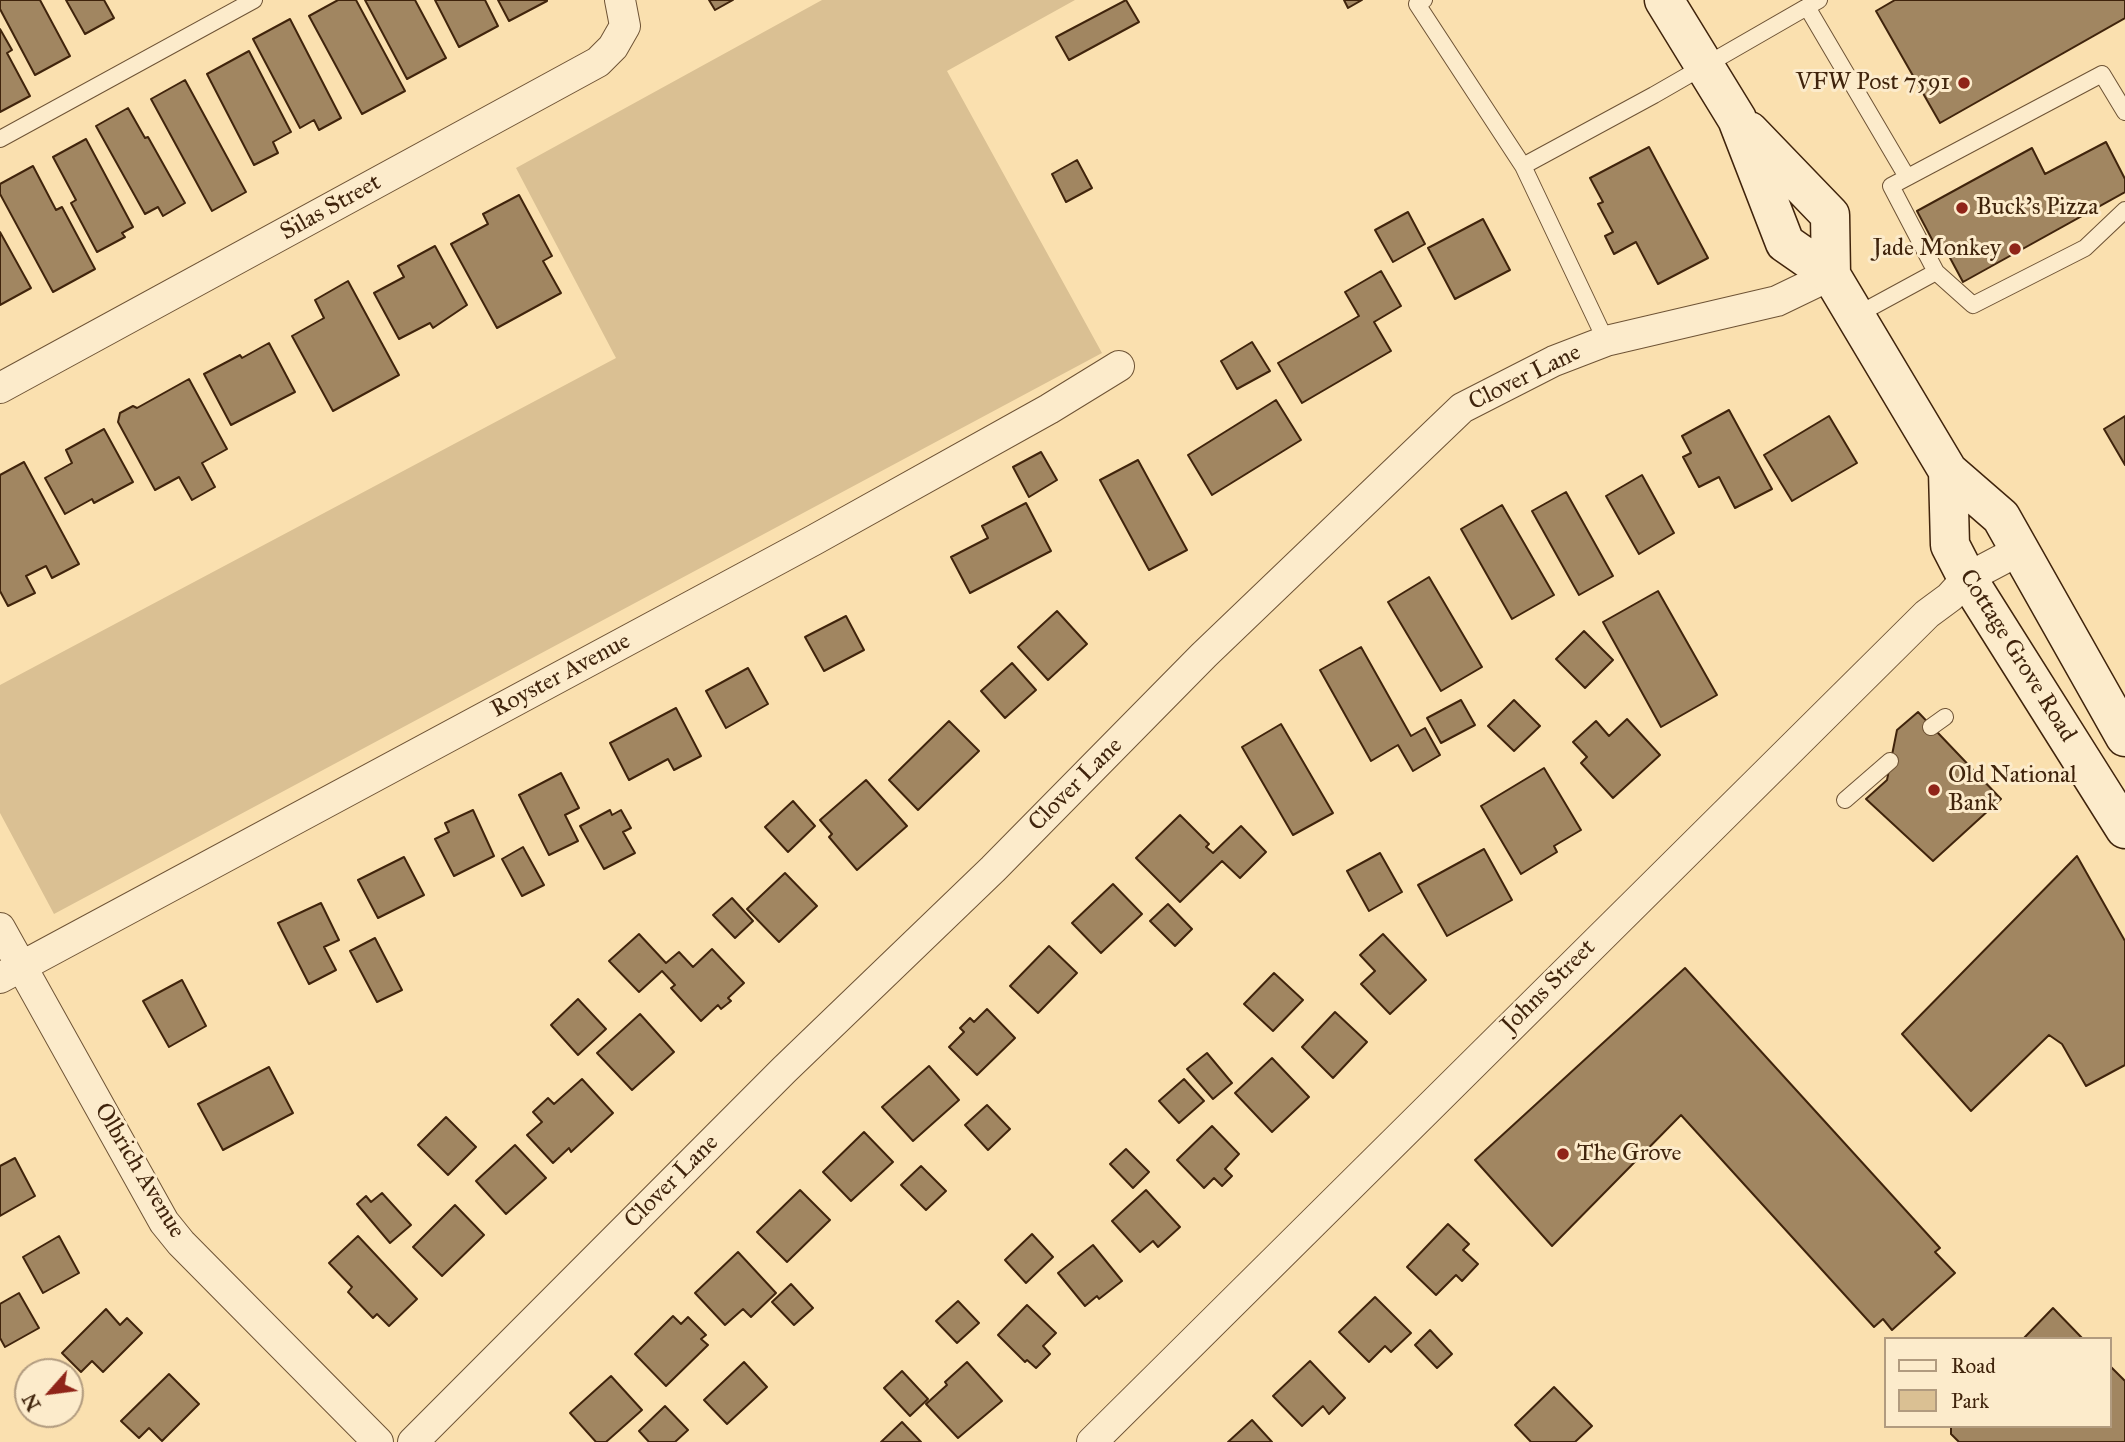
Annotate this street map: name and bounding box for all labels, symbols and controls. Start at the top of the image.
place label: VFW Post 7591 [1796,69,1950,97]
marker: VFW Post 7591 [1956,75,1972,91]
street label: Silas Street [276,169,386,247]
place label: Buck's Pizza [1976,194,2098,222]
marker: Buck's Pizza [1954,200,1970,216]
place label: Jade Monkey [1873,235,2001,263]
marker: Jade Monkey [2007,241,2023,257]
street label: Clover Lane [1464,339,1586,417]
street label: Cottage Grove Road [1952,564,2082,748]
street label: Royster Avenue [486,627,636,725]
street label: Clover Lane [1023,732,1129,838]
place label: Old National Bank [1948,762,2077,818]
marker: Old National Bank [1926,782,1942,798]
street label: Johns Street [1496,934,1602,1040]
street label: Olbrich Avenue [87,1098,191,1244]
street label: Clover Lane [619,1129,725,1235]
place label: The Grove [1577,1140,1682,1168]
marker: The Grove [1555,1146,1571,1162]
legend [1884,1337,2111,1428]
text: Road [1951,1353,1996,1379]
north arrow [14,1358,84,1428]
text: Park [1951,1388,1989,1414]
text: N [18,1390,46,1415]

